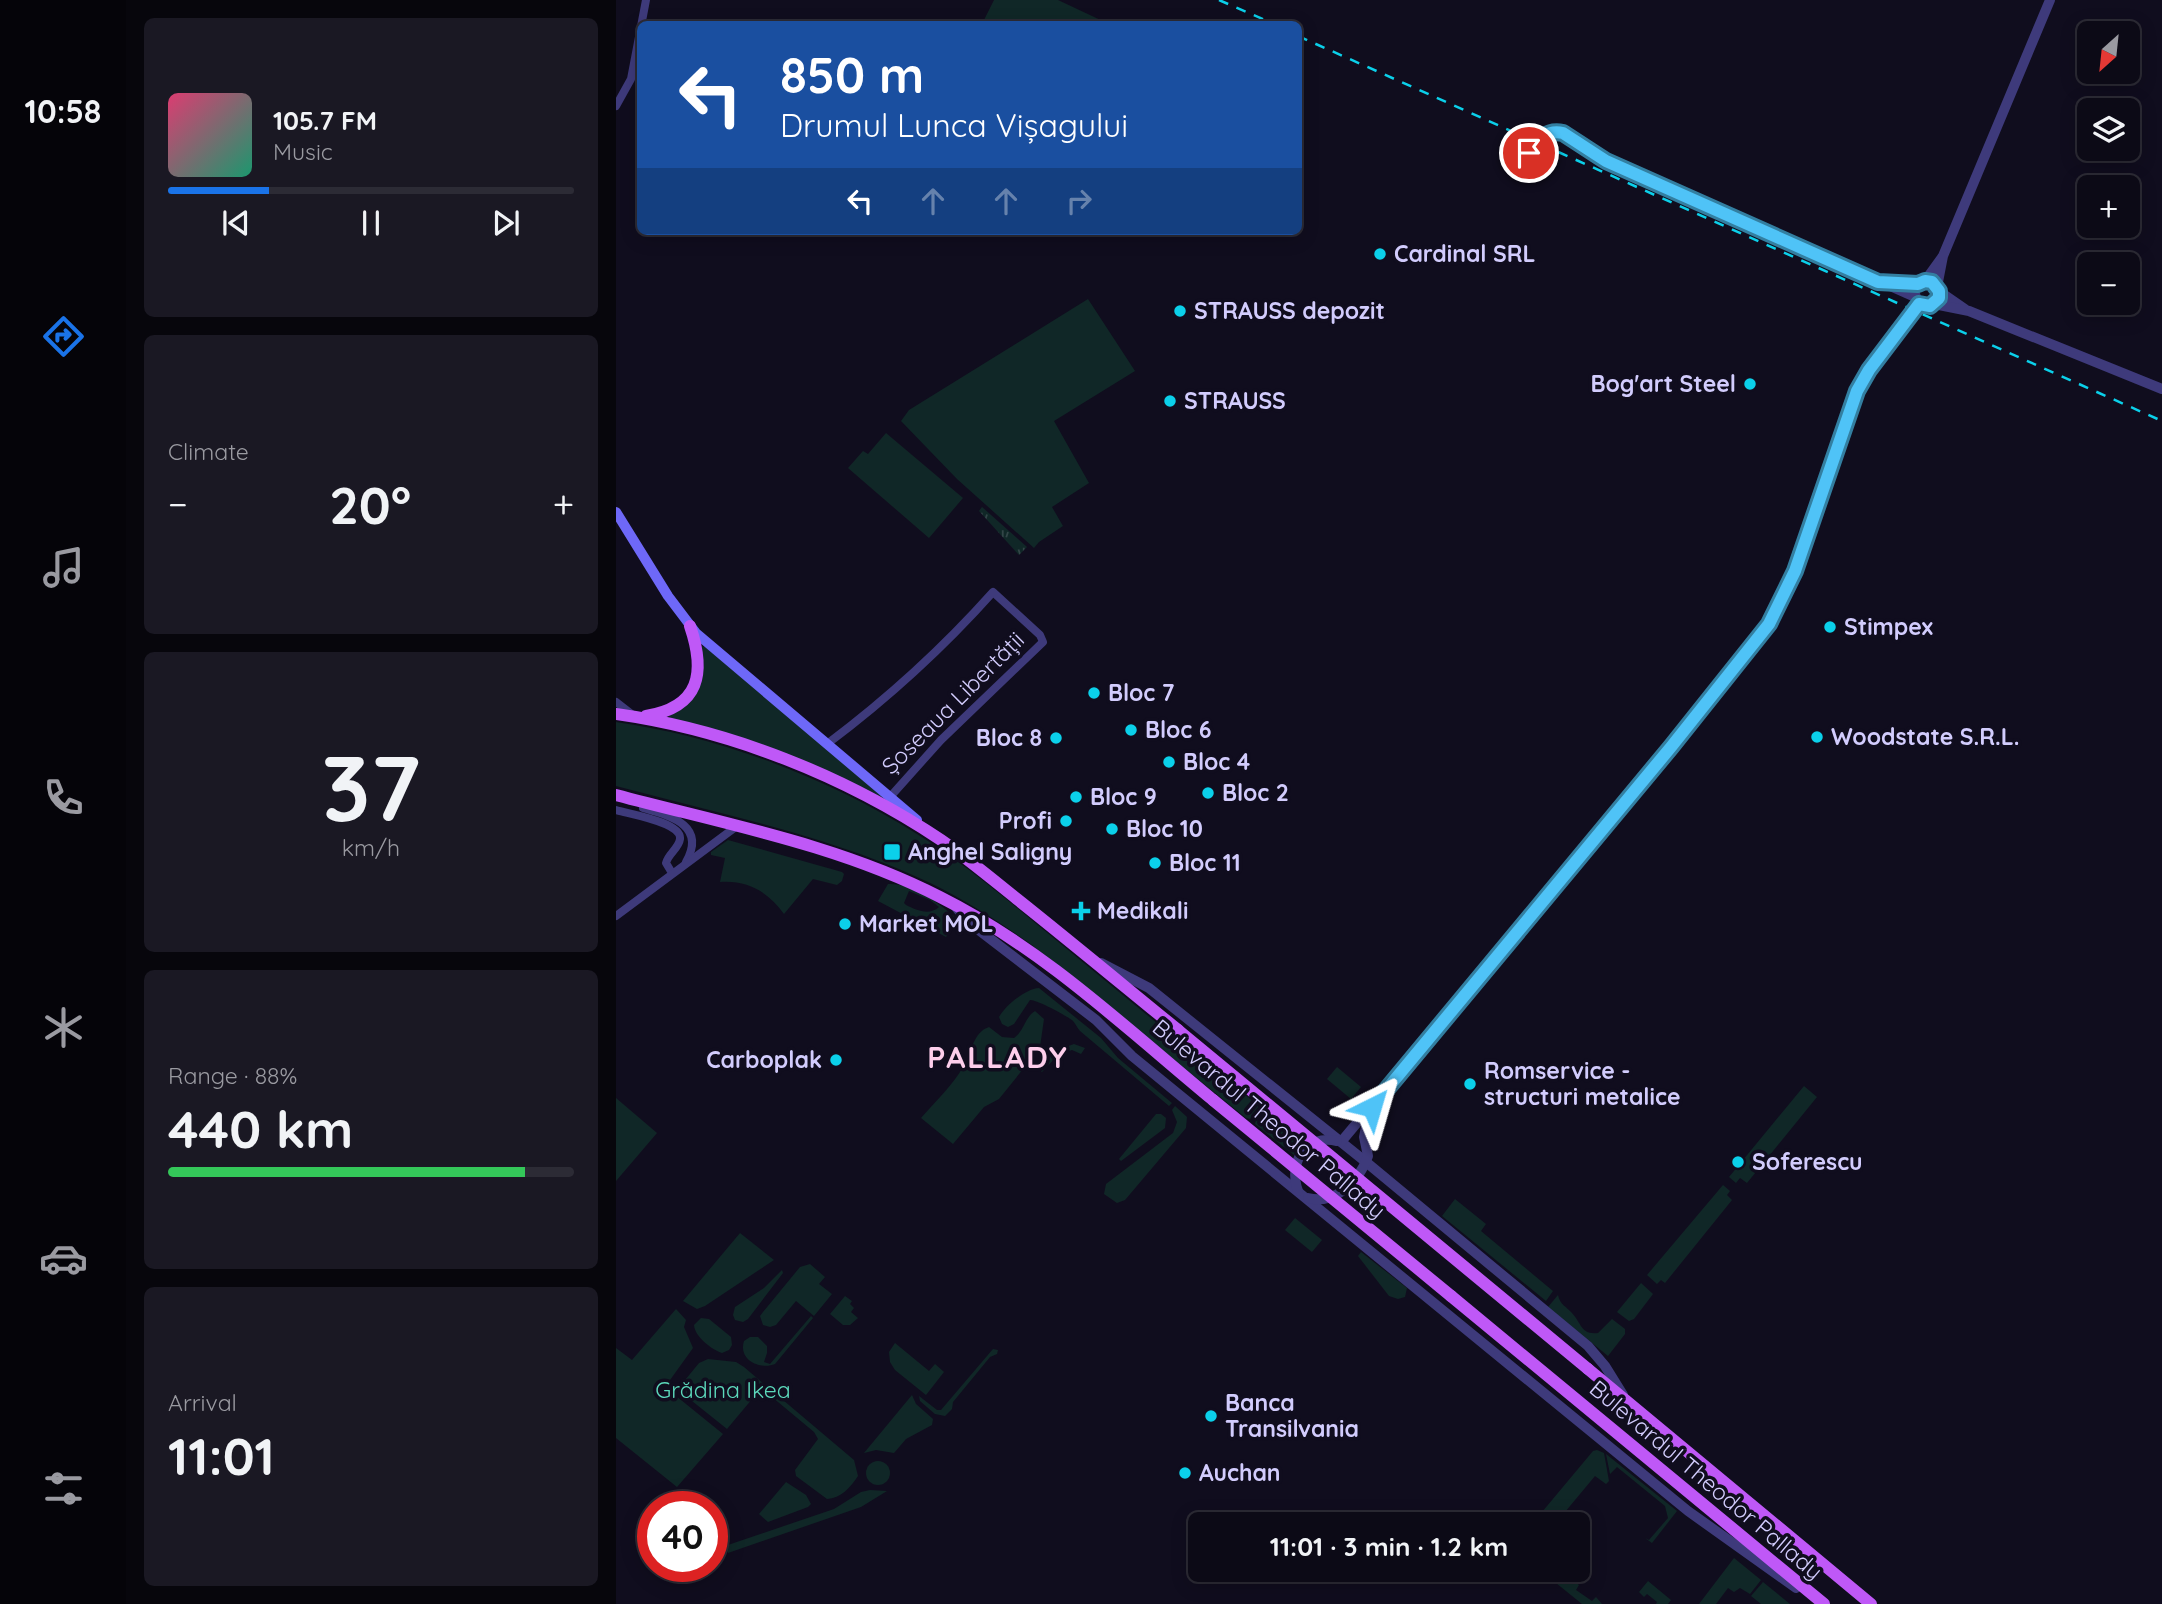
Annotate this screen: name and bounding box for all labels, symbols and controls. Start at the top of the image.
north arrow [2077,21,2140,84]
map controls [2077,21,2140,315]
text: 850 m [780,44,924,105]
icon: left [665,49,756,140]
text: 10:58 [25,91,101,131]
button: layers [2077,98,2140,161]
text: 105.7 FM [273,104,377,137]
text: Drumul Lunca Vișagului [780,105,1128,145]
pin [1499,123,1559,183]
icon: arrive [1510,134,1548,172]
text: Music [273,137,333,166]
button: + [2077,175,2140,238]
icon: left [841,182,879,220]
icon: ahead [914,182,952,220]
icon: ahead [987,182,1025,220]
icon: right [1060,182,1098,220]
icon: previous [217,204,255,242]
icon: pause [352,204,390,242]
icon: next [487,204,525,242]
place label: Cardinal SRL [1394,239,1535,268]
marker: Cardinal SRL [1372,246,1388,262]
button: − [2077,252,2140,315]
place label: STRAUSS depozit [1194,296,1385,325]
marker: STRAUSS depozit [1172,303,1188,319]
icon: directions [39,312,88,361]
place label: Bog'art Steel [1590,369,1736,398]
marker: Bog'art Steel [1742,376,1758,392]
place label: STRAUSS [1184,386,1286,415]
marker: STRAUSS [1162,393,1178,409]
text: Climate [168,437,249,466]
text: 20° [329,472,411,537]
text: − [168,480,188,528]
text: + [553,480,574,528]
icon: music [39,543,88,592]
place label: Stimpex [1844,612,1933,641]
marker: Stimpex [1822,619,1838,635]
street label: Șoseaua Libertății [875,625,1030,780]
place label: Bloc 7 [1108,678,1175,707]
marker: Bloc 7 [1086,685,1102,701]
place label: Bloc 6 [1145,715,1211,744]
marker: Bloc 6 [1123,722,1139,738]
place label: Woodstate S.R.L. [1831,722,2019,751]
place label: Bloc 8 [976,723,1042,752]
marker: Woodstate S.R.L. [1809,729,1825,745]
text: 37 [322,730,420,844]
marker: Bloc 8 [1048,730,1064,746]
place label: Bloc 4 [1183,747,1250,776]
marker: Bloc 4 [1161,754,1177,770]
icon: phone [39,773,88,822]
place label: Bloc 2 [1222,778,1289,807]
place label: Bloc 9 [1090,782,1157,811]
marker: Bloc 2 [1200,785,1216,801]
marker: Bloc 9 [1068,789,1084,805]
place label: Profi [999,806,1052,835]
marker: Profi [1058,813,1074,829]
place label: Bloc 10 [1126,814,1203,843]
marker: Bloc 10 [1104,821,1120,837]
text: km/h [342,833,400,862]
place label: Anghel Saligny [908,837,1072,866]
marker: Anghel Saligny [882,842,902,862]
place label: Bloc 11 [1169,848,1241,877]
marker: Bloc 11 [1147,855,1163,871]
place label: Medikali [1097,896,1188,925]
marker: Medikali [1071,901,1091,921]
place label: Market MOL [859,909,993,938]
marker: Market MOL [837,916,853,932]
icon: climate [39,1003,88,1052]
street label: Bulevardul Theodor Pallady [1147,1013,1392,1225]
district label: PALLADY [927,1038,1069,1076]
place label: Carboplak [706,1045,822,1074]
marker: Carboplak [828,1052,844,1068]
place label: Romservice - structuri metalice [1484,1056,1681,1111]
text: Range · 88% [168,1061,297,1090]
position arrow [1335,1070,1409,1144]
marker: Romservice - structuri metalice [1462,1076,1478,1092]
text: 440 km [168,1096,353,1161]
place label: Soferescu [1752,1147,1863,1176]
marker: Soferescu [1730,1154,1746,1170]
icon: car [39,1234,88,1283]
street label: Bulevardul Theodor Pallady [1584,1374,1829,1586]
park label: Grădina Ikea [655,1375,791,1404]
text: Arrival [168,1388,237,1417]
place label: Banca Transilvania [1225,1388,1359,1443]
marker: Banca Transilvania [1203,1408,1219,1424]
text: 11:01 [168,1423,275,1488]
place label: Auchan [1199,1458,1281,1487]
icon: filters [39,1464,88,1513]
marker: Auchan [1177,1465,1193,1481]
speed limit sign: 40 [637,1491,728,1582]
text: 11:01 · 3 min · 1.2 km [1270,1530,1508,1563]

